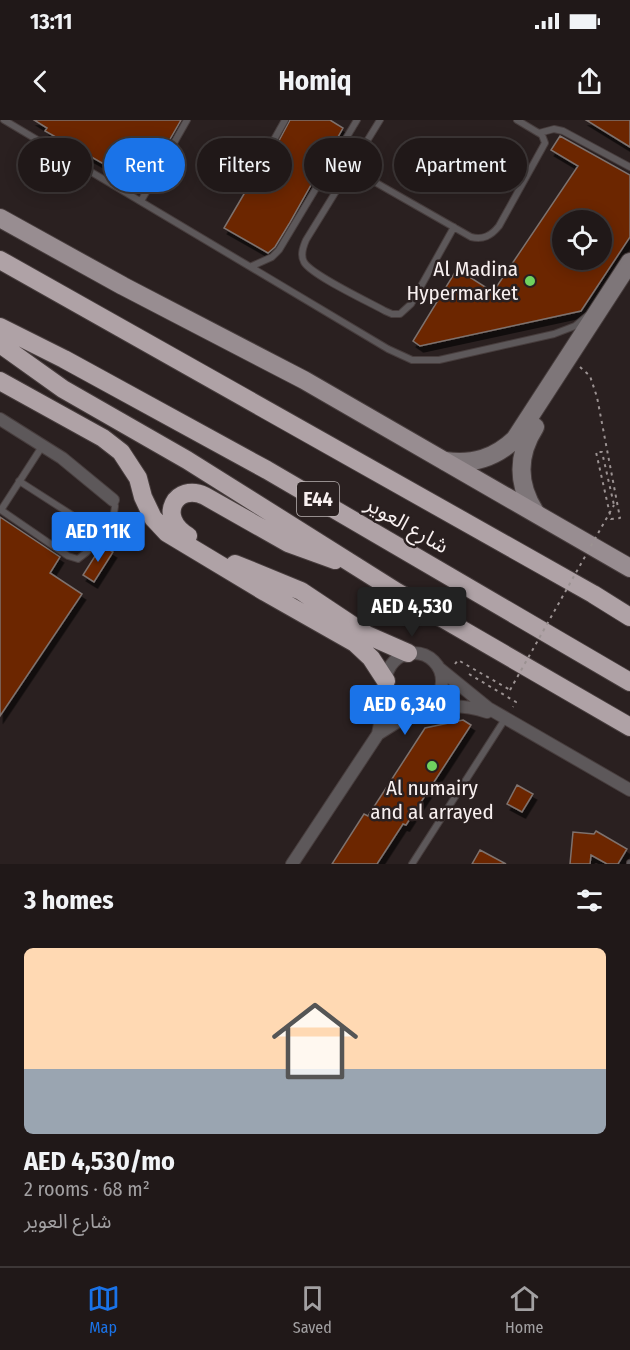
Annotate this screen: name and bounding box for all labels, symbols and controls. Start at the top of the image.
text: 13:11 [30,8,72,35]
icon: back [24,65,57,98]
text: Homiq [279,65,351,97]
icon: share [573,65,606,98]
chip: Buy [18,138,92,192]
chip: Rent [104,138,185,192]
chip: Filters [197,138,292,192]
chip: New [304,138,382,192]
chip: Apartment [394,138,527,192]
map controls [552,210,612,270]
button: locate [552,210,612,270]
place label: Al Madina Hypermarket [406,256,518,306]
marker: Al Madina Hypermarket [523,274,537,288]
road number: E44 [297,482,339,516]
street label: شارع العوير [359,490,453,561]
pin: AED 11K [43,512,153,563]
text: AED 11K [66,519,130,543]
pin: AED 4,530 [343,587,481,638]
text: AED 4,530 [371,594,453,618]
pin: AED 6,340 [336,685,474,736]
text: AED 6,340 [364,692,446,716]
marker: Al numairy and al arrayed [425,759,439,773]
place label: Al numairy and al arrayed [370,775,494,825]
icon: filters [573,884,606,917]
text: 3 homes [24,885,114,916]
icon: home [261,987,369,1095]
text: AED 4,530/mo [24,1146,175,1177]
text: 2 rooms · 68 m² [24,1177,150,1201]
text: شارع العوير [24,1209,111,1233]
tab: Map [87,1282,120,1337]
tab: Saved [293,1282,332,1337]
tab: Home [505,1282,543,1337]

